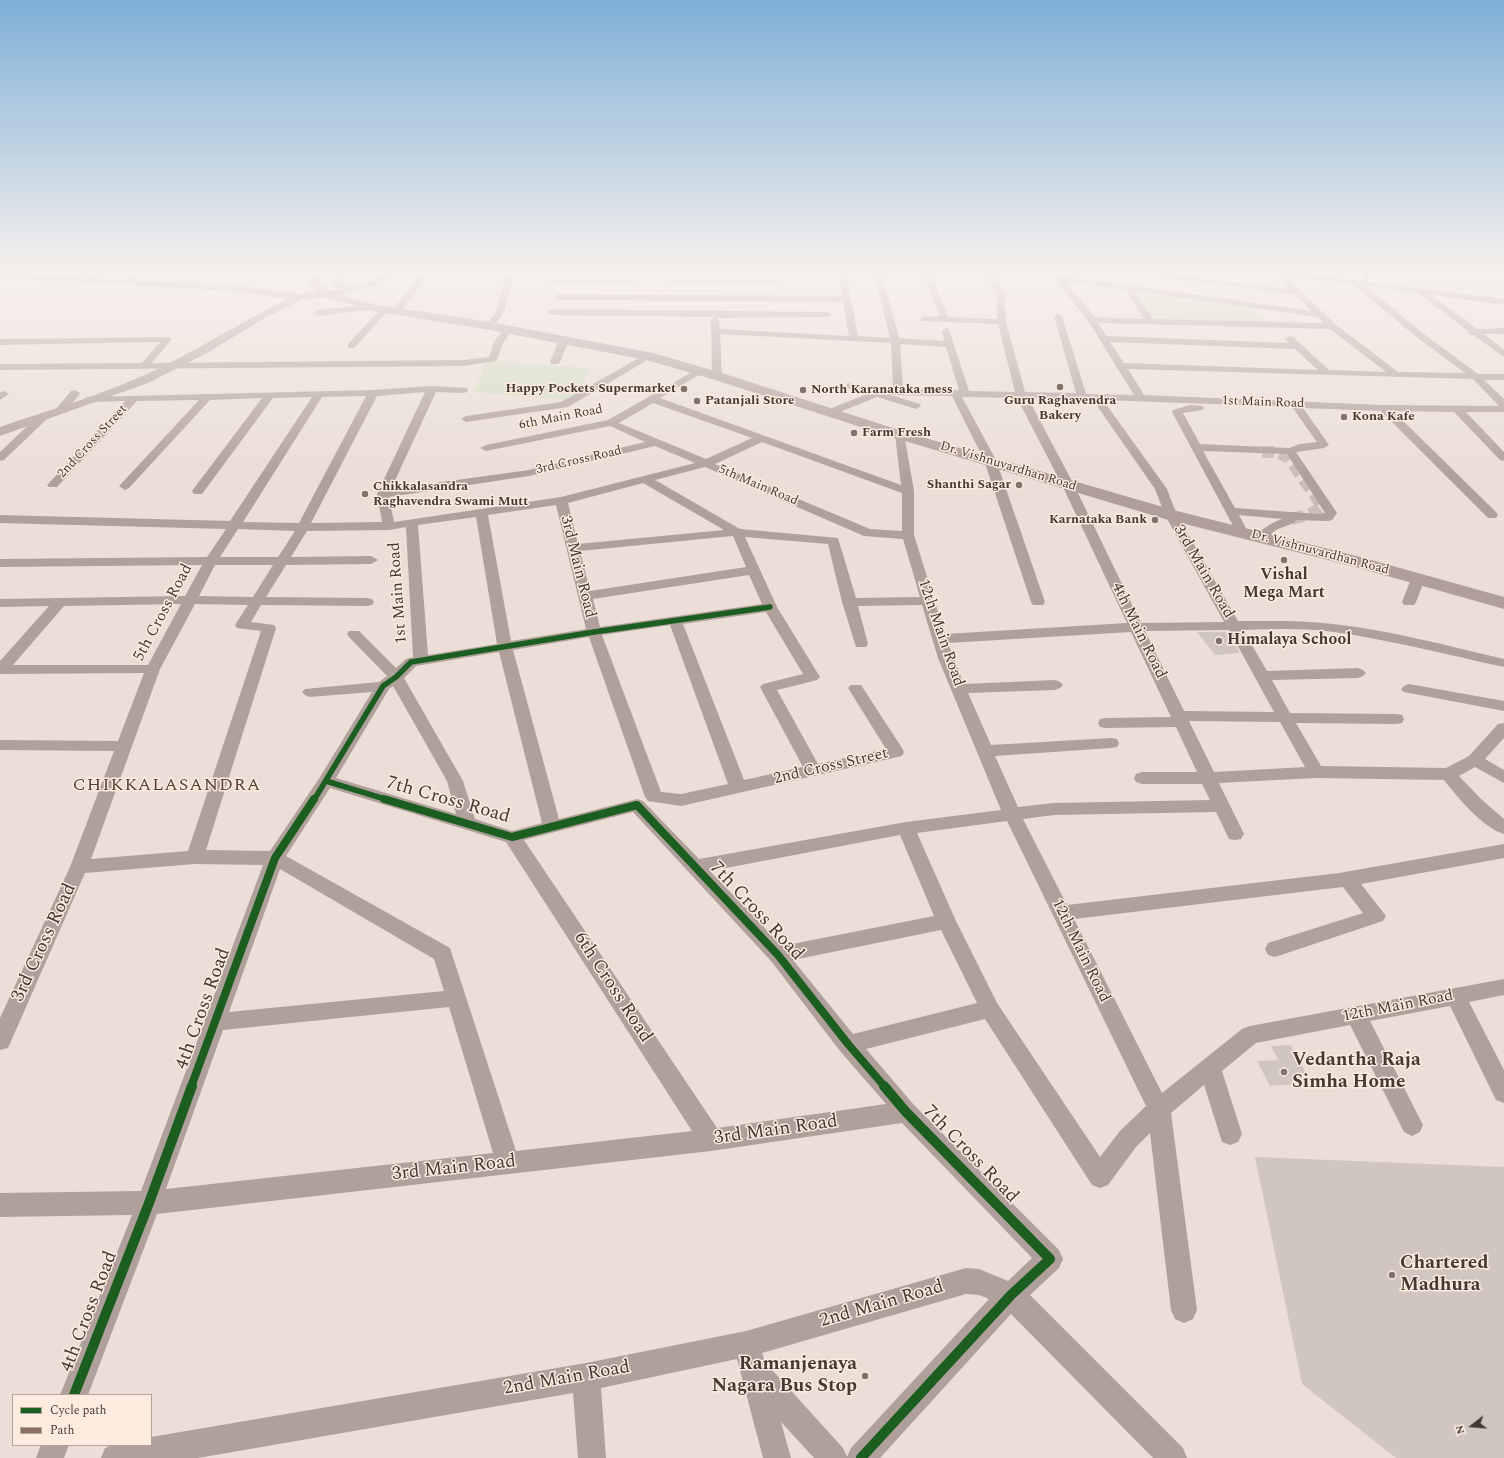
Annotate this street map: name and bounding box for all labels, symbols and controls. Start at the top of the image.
place label: Happy Pockets Supermarket [506,381,676,397]
place label: North Karanataka mess [811,382,953,398]
marker: Guru Raghavendra Bakery [1055,382,1065,392]
marker: Happy Pockets Supermarket [679,384,689,394]
marker: North Karanataka mess [798,385,808,395]
place label: Patanjali Store [705,393,794,409]
place label: Guru Raghavendra Bakery [1004,393,1116,424]
street label: 1st Main Road [1221,394,1305,412]
marker: Patanjali Store [692,396,702,406]
street label: 2nd Cross Street [55,402,131,482]
street label: 6th Main Road [518,402,604,434]
place label: Kona Kafe [1352,409,1415,425]
marker: Kona Kafe [1339,412,1349,422]
place label: Farm Fresh [862,425,931,441]
marker: Farm Fresh [849,428,859,438]
street label: Dr. Vishnuvardhan Road [938,439,1078,495]
street label: 3rd Cross Road [535,444,623,478]
street label: 5th Main Road [716,462,800,510]
place label: Shanthi Sagar [927,477,1011,493]
place label: Chikkalasandra Raghavendra Swami Mutt [373,479,528,510]
marker: Shanthi Sagar [1014,480,1024,490]
marker: Chikkalasandra Raghavendra Swami Mutt [360,489,370,499]
place label: Karnataka Bank [1049,512,1147,528]
street label: 3rd Main Road [555,514,599,620]
marker: Karnataka Bank [1150,515,1160,525]
street label: 3rd Main Road [1168,522,1238,622]
street label: Dr. Vishnuvardhan Road [1249,527,1391,579]
street label: 1st Main Road [386,541,412,645]
marker: Vishal Mega Mart [1279,555,1289,565]
street label: 5th Cross Road [130,561,198,665]
place label: Vishal Mega Mart [1243,566,1325,604]
street label: 12th Main Road [913,577,967,689]
street label: 4th Main Road [1106,580,1170,682]
place label: Himalaya School [1227,631,1351,651]
marker: Himalaya School [1214,636,1224,646]
street label: 2nd Cross Street [772,745,890,789]
street label: 7th Cross Road [384,772,512,830]
district label: CHIKKALASANDRA [73,775,261,797]
street label: 7th Cross Road [704,858,808,966]
street label: 3rd Cross Road [8,880,82,1006]
street label: 12th Main Road [1047,896,1113,1006]
street label: 6th Cross Road [568,928,656,1048]
street label: 4th Cross Road [171,945,237,1073]
street label: 12th Main Road [1341,987,1455,1027]
place label: Vedantha Raja Simha Home [1292,1050,1421,1094]
marker: Vedantha Raja Simha Home [1279,1067,1289,1077]
street label: 7th Cross Road [918,1101,1022,1209]
street label: 3rd Main Road [713,1111,839,1151]
street label: 3rd Main Road [391,1151,517,1187]
street label: 4th Cross Road [57,1248,123,1376]
place label: Chartered Madhura [1400,1253,1489,1297]
marker: Chartered Madhura [1387,1270,1397,1280]
street label: 2nd Main Road [817,1276,947,1334]
place label: Ramanjenaya Nagara Bus Stop [712,1354,857,1398]
street label: 2nd Main Road [502,1357,632,1401]
marker: Ramanjenaya Nagara Bus Stop [860,1371,870,1381]
legend [12,1394,152,1446]
text: Cycle path [50,1401,107,1420]
north arrow [1452,1406,1492,1446]
text: Path [50,1421,75,1440]
text: N [1451,1423,1469,1436]

